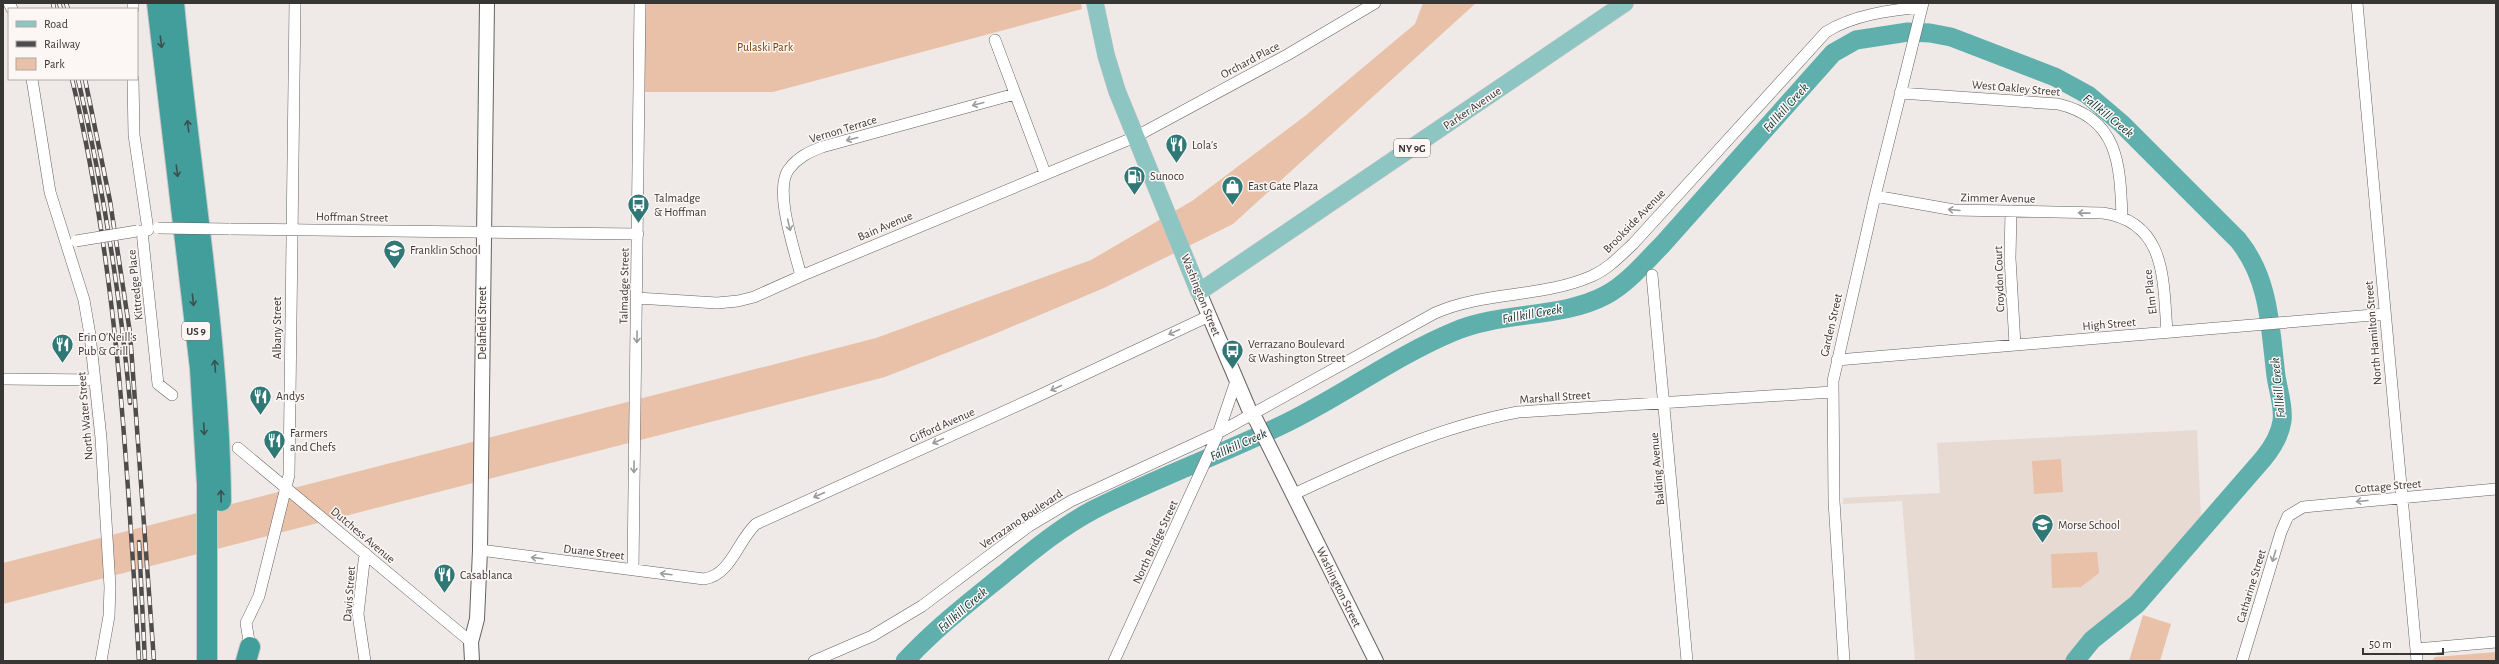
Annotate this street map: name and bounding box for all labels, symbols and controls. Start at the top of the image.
legend [8,8,138,80]
text: Road [44,18,68,30]
one-way arrow [157,35,165,48]
text: Railway [44,38,80,51]
street label: Orchard Place [1219,40,1281,80]
park label: Pulaski Park [737,41,794,53]
text: Park [44,58,65,70]
street label: West Oakley Street [1971,78,2061,99]
water label: Fallkill Creek [1761,81,1811,135]
street label: Parker Avenue [1441,84,1503,132]
water label: Fallkill Creek [2080,92,2136,140]
one-way arrow [972,101,985,108]
street label: Vernon Terrace [808,113,878,145]
one-way arrow [184,120,192,133]
restaurant icon: Lola’s [1164,132,1190,165]
one-way arrow [846,135,859,143]
place label: Lola’s [1192,139,1217,151]
road number: NY 9G [1394,139,1430,157]
fuel station icon: Sunoco [1121,163,1147,196]
one-way arrow [173,164,181,177]
place label: Sunoco [1150,170,1184,182]
shop icon: East Gate Plaza [1220,173,1246,206]
place label: East Gate Plaza [1248,180,1319,192]
street label: Brookside Avenue [1601,187,1667,255]
street label: Zimmer Avenue [1961,191,2035,205]
bus stop icon: Talmadge & Hoffman [625,192,651,225]
place label: Talmadge & Hoffman [654,192,706,218]
one-way arrow [1948,206,1961,213]
street label: Bain Avenue [856,209,914,243]
one-way arrow [2078,209,2091,217]
street label: Hoffman Street [316,210,388,224]
one-way arrow [786,218,794,231]
school or university icon: Franklin School [382,237,408,270]
place label: Franklin School [410,244,481,256]
street label: Croydon Court [1992,245,2007,312]
street label: Talmadge Street [617,247,631,324]
street label: Kittredge Place [125,249,145,321]
street label: Washington Street [1179,252,1223,338]
street label: Elm Place [2141,269,2159,315]
street label: North Hamilton Street [2362,280,2384,386]
street label: Delafield Street [476,286,488,360]
street label: Garden Street [1818,292,1844,358]
one-way arrow [189,293,197,306]
street label: Albany Street [271,296,284,359]
water label: Fallkill Creek [1501,303,1563,326]
street label: High Street [2082,316,2136,332]
road number: US 9 [182,322,210,340]
one-way arrow [1168,329,1180,336]
one-way arrow [633,330,640,343]
restaurant icon: Erin O'Neill's Pub & Grill [49,331,75,364]
place label: Erin O'Neill's Pub & Grill [78,331,137,357]
bus stop icon: Verrazano Boulevard & Washington Street [1219,338,1245,371]
place label: Verrazano Boulevard & Washington Street [1248,338,1346,364]
water label: Fallkill Creek [2269,357,2288,419]
one-way arrow [212,360,219,373]
street label: North Water Street [75,371,95,461]
restaurant icon: Andys [248,383,274,416]
one-way arrow [1051,385,1063,392]
street label: Marshall Street [1519,389,1591,405]
place label: Andys [276,390,305,403]
street label: Gifford Avenue [908,405,976,445]
one-way arrow [201,422,208,435]
restaurant icon: Farmers and Chefs [262,427,288,460]
place label: Farmers and Chefs [290,427,336,453]
water label: Fallkill Creek [1208,427,1269,464]
street label: Balding Avenue [1648,432,1666,506]
one-way arrow [932,438,944,445]
one-way arrow [630,460,638,473]
street label: Cottage Street [2354,477,2422,495]
street label: Verrazano Boulevard [978,487,1064,551]
one-way arrow [217,490,225,503]
one-way arrow [814,491,826,499]
street label: North Bridge Street [1130,498,1180,586]
one-way arrow [2356,498,2369,505]
street label: Dutchess Avenue [329,505,397,565]
school or university icon: Morse School [2030,512,2056,545]
place label: Morse School [2058,519,2120,531]
street label: Duane Street [563,542,625,562]
street label: Washington Street [1315,545,1364,629]
street label: Catharine Street [2234,548,2268,624]
one-way arrow [2270,550,2277,563]
one-way arrow [531,554,544,561]
restaurant icon: Casablanca [431,562,457,595]
street label: Davis Street [341,566,357,622]
place label: Casablanca [460,569,513,581]
one-way arrow [660,570,673,578]
water label: Fallkill Creek [936,585,990,635]
scale bar [2363,630,2443,656]
text: 50 m [2369,638,2392,650]

